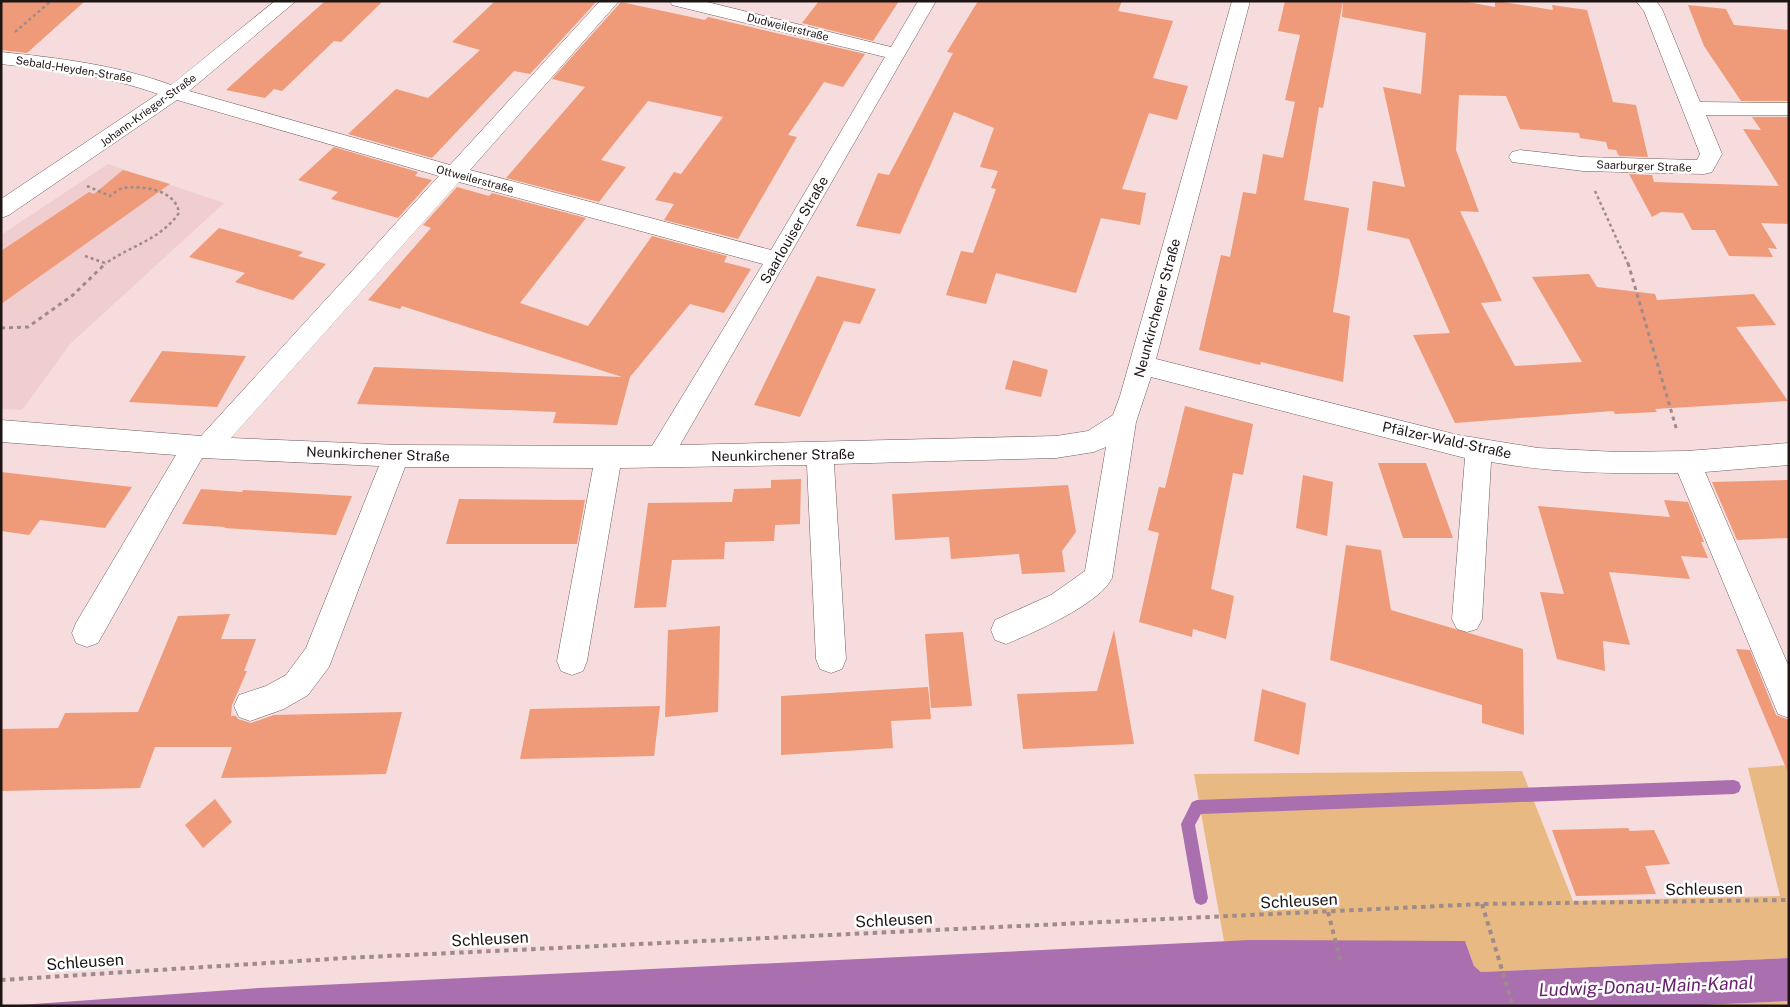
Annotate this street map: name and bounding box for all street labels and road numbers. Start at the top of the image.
street label: Dudweilerstraße [746,11,830,43]
street label: Sebald-Heyden-Straße [15,54,133,84]
street label: Johann-Krieger-Straße [98,71,198,149]
street label: Saarburger Straße [1596,158,1692,174]
street label: Ottweilerstraße [435,163,515,195]
street label: Saarlouiser Straße [757,173,831,287]
street label: Neunkirchener Straße [1131,237,1183,379]
street label: Pfälzer-Wald-Straße [1381,418,1513,462]
street label: Neunkirchener Straße [306,444,450,465]
street label: Neunkirchener Straße [711,446,855,464]
street label: Schleusen [1665,879,1743,899]
street label: Schleusen [1260,889,1338,913]
street label: Schleusen [855,908,933,932]
street label: Schleusen [451,927,529,951]
street label: Schleusen [46,950,124,974]

